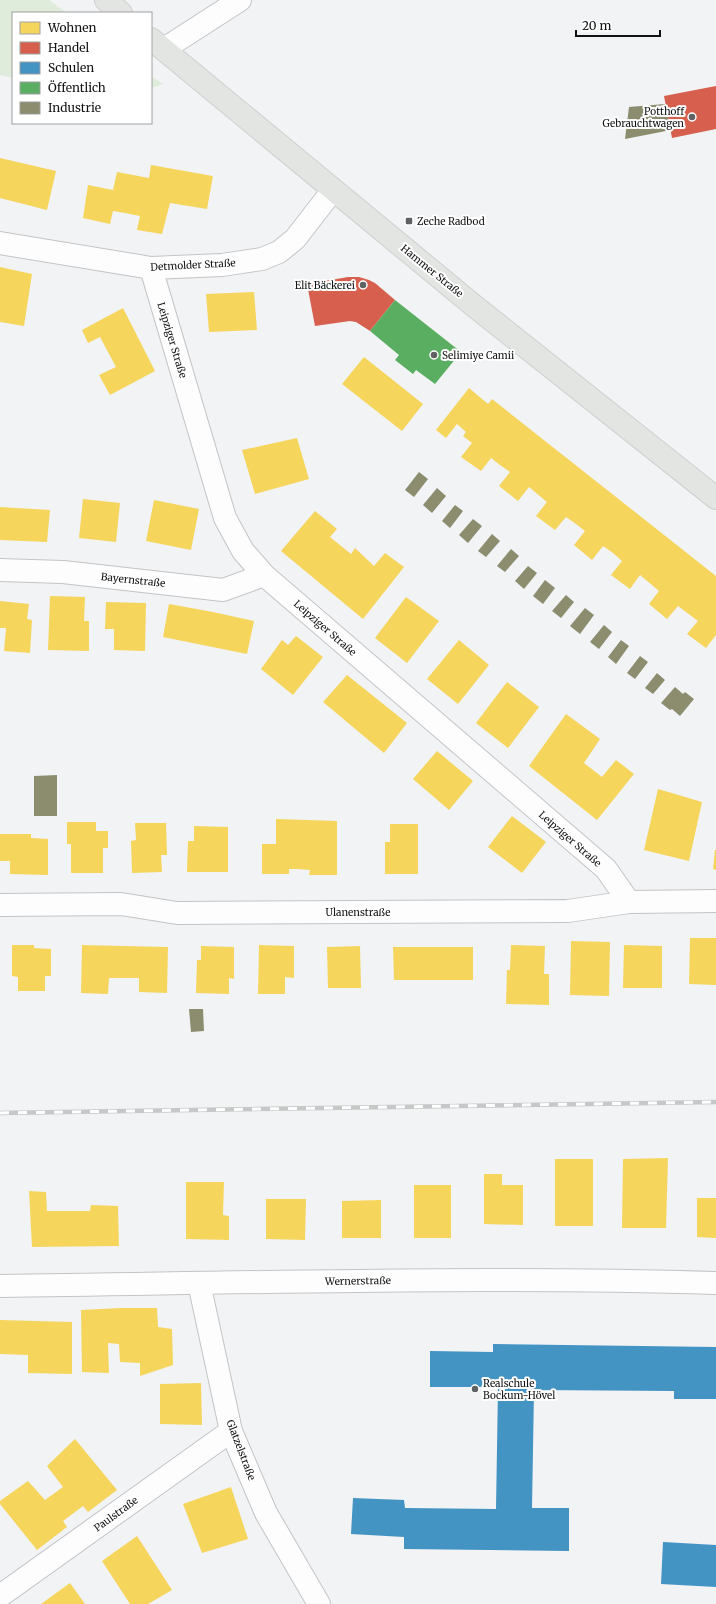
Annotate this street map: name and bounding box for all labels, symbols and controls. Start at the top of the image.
legend [12,12,152,124]
scale bar [576,12,660,38]
text: 20 m [582,18,611,33]
text: Wohnen [47,20,96,35]
text: Handel [48,40,90,55]
text: Schulen [48,60,94,75]
text: Öffentlich [48,80,106,95]
text: Industrie [48,100,101,115]
place label: Potthoff Gebrauchtwagen [603,105,685,130]
marker: Potthoff Gebrauchtwagen [687,112,697,122]
place label: Zeche Radbod [417,215,485,228]
marker: Zeche Radbod [404,216,414,226]
street label: Hammer Straße [398,242,466,300]
street label: Detmolder Straße [150,256,236,274]
place label: Elit Bäckerei [295,279,355,292]
marker: Elit Bäckerei [358,280,368,290]
street label: Leipziger Straße [154,300,190,380]
place label: Selimiye Camii [442,349,514,362]
marker: Selimiye Camii [429,350,439,360]
street label: Bayernstraße [100,570,166,590]
street label: Leipziger Straße [291,597,359,659]
street label: Leipziger Straße [536,808,604,870]
street label: Ulanenstraße [326,906,390,919]
street label: Wernerstraße [324,1274,391,1288]
place label: Realschule Bockum-Hövel [483,1377,555,1402]
marker: Realschule Bockum-Hövel [470,1384,480,1394]
street label: Glatzelstraße [224,1418,258,1482]
street label: Paulstraße [91,1494,141,1534]

